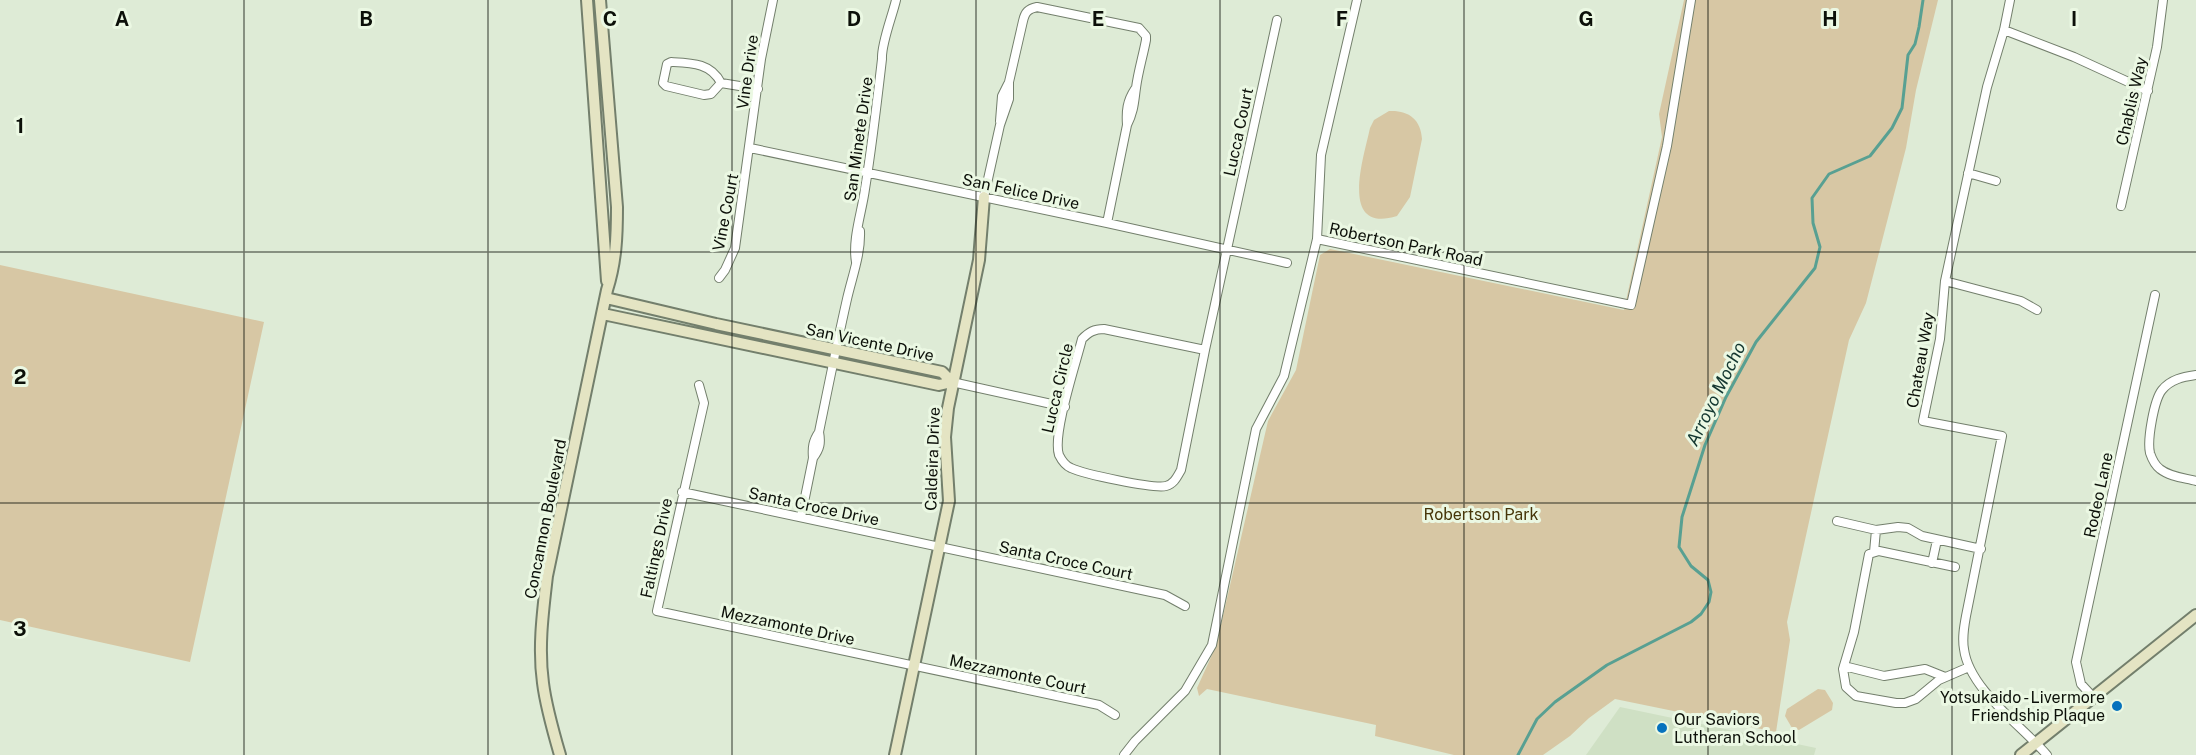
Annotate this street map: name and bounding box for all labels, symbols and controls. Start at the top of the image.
text: A [115,7,129,31]
text: B [359,7,373,31]
text: C [603,7,617,31]
text: D [847,7,861,31]
text: E [1092,7,1104,31]
text: F [1336,7,1348,31]
text: G [1578,7,1594,31]
text: H [1822,7,1838,31]
text: I [2071,7,2077,31]
street label: Vine Drive [733,34,762,111]
street label: Chablis Way [2112,54,2151,147]
street label: San Minete Drive [840,75,877,203]
street label: Lucca Court [1220,86,1257,178]
text: 1 [16,114,24,138]
street label: San Felice Drive [960,170,1081,213]
street label: Vine Court [709,172,742,252]
street label: Robertson Park Road [1327,219,1484,270]
street label: Chateau Way [1903,310,1938,410]
street label: San Vicente Drive [804,320,936,365]
water label: Arroyo Mocho [1681,338,1750,449]
street label: Lucca Circle [1038,341,1077,435]
text: 2 [14,365,26,389]
street label: Caldeira Drive [921,407,944,511]
street label: Concannon Boulevard [521,438,570,601]
street label: Rodeo Lane [2080,450,2117,540]
street label: Santa Croce Drive [747,483,881,530]
street label: Faltings Drive [637,496,676,600]
park label: Robertson Park [1424,505,1538,524]
street label: Santa Croce Court [997,537,1135,584]
street label: Mezzamonte Drive [719,602,857,649]
text: 3 [13,617,27,641]
street label: Mezzamonte Court [948,651,1088,698]
place label: Yotsukaido - Livermore Friendship Plaque [1940,688,2105,725]
marker: Yotsukaido - Livermore Friendship Plaque [2110,699,2124,713]
place label: Our Saviors Lutheran School [1674,710,1797,747]
marker: Our Saviors Lutheran School [1655,721,1669,735]

